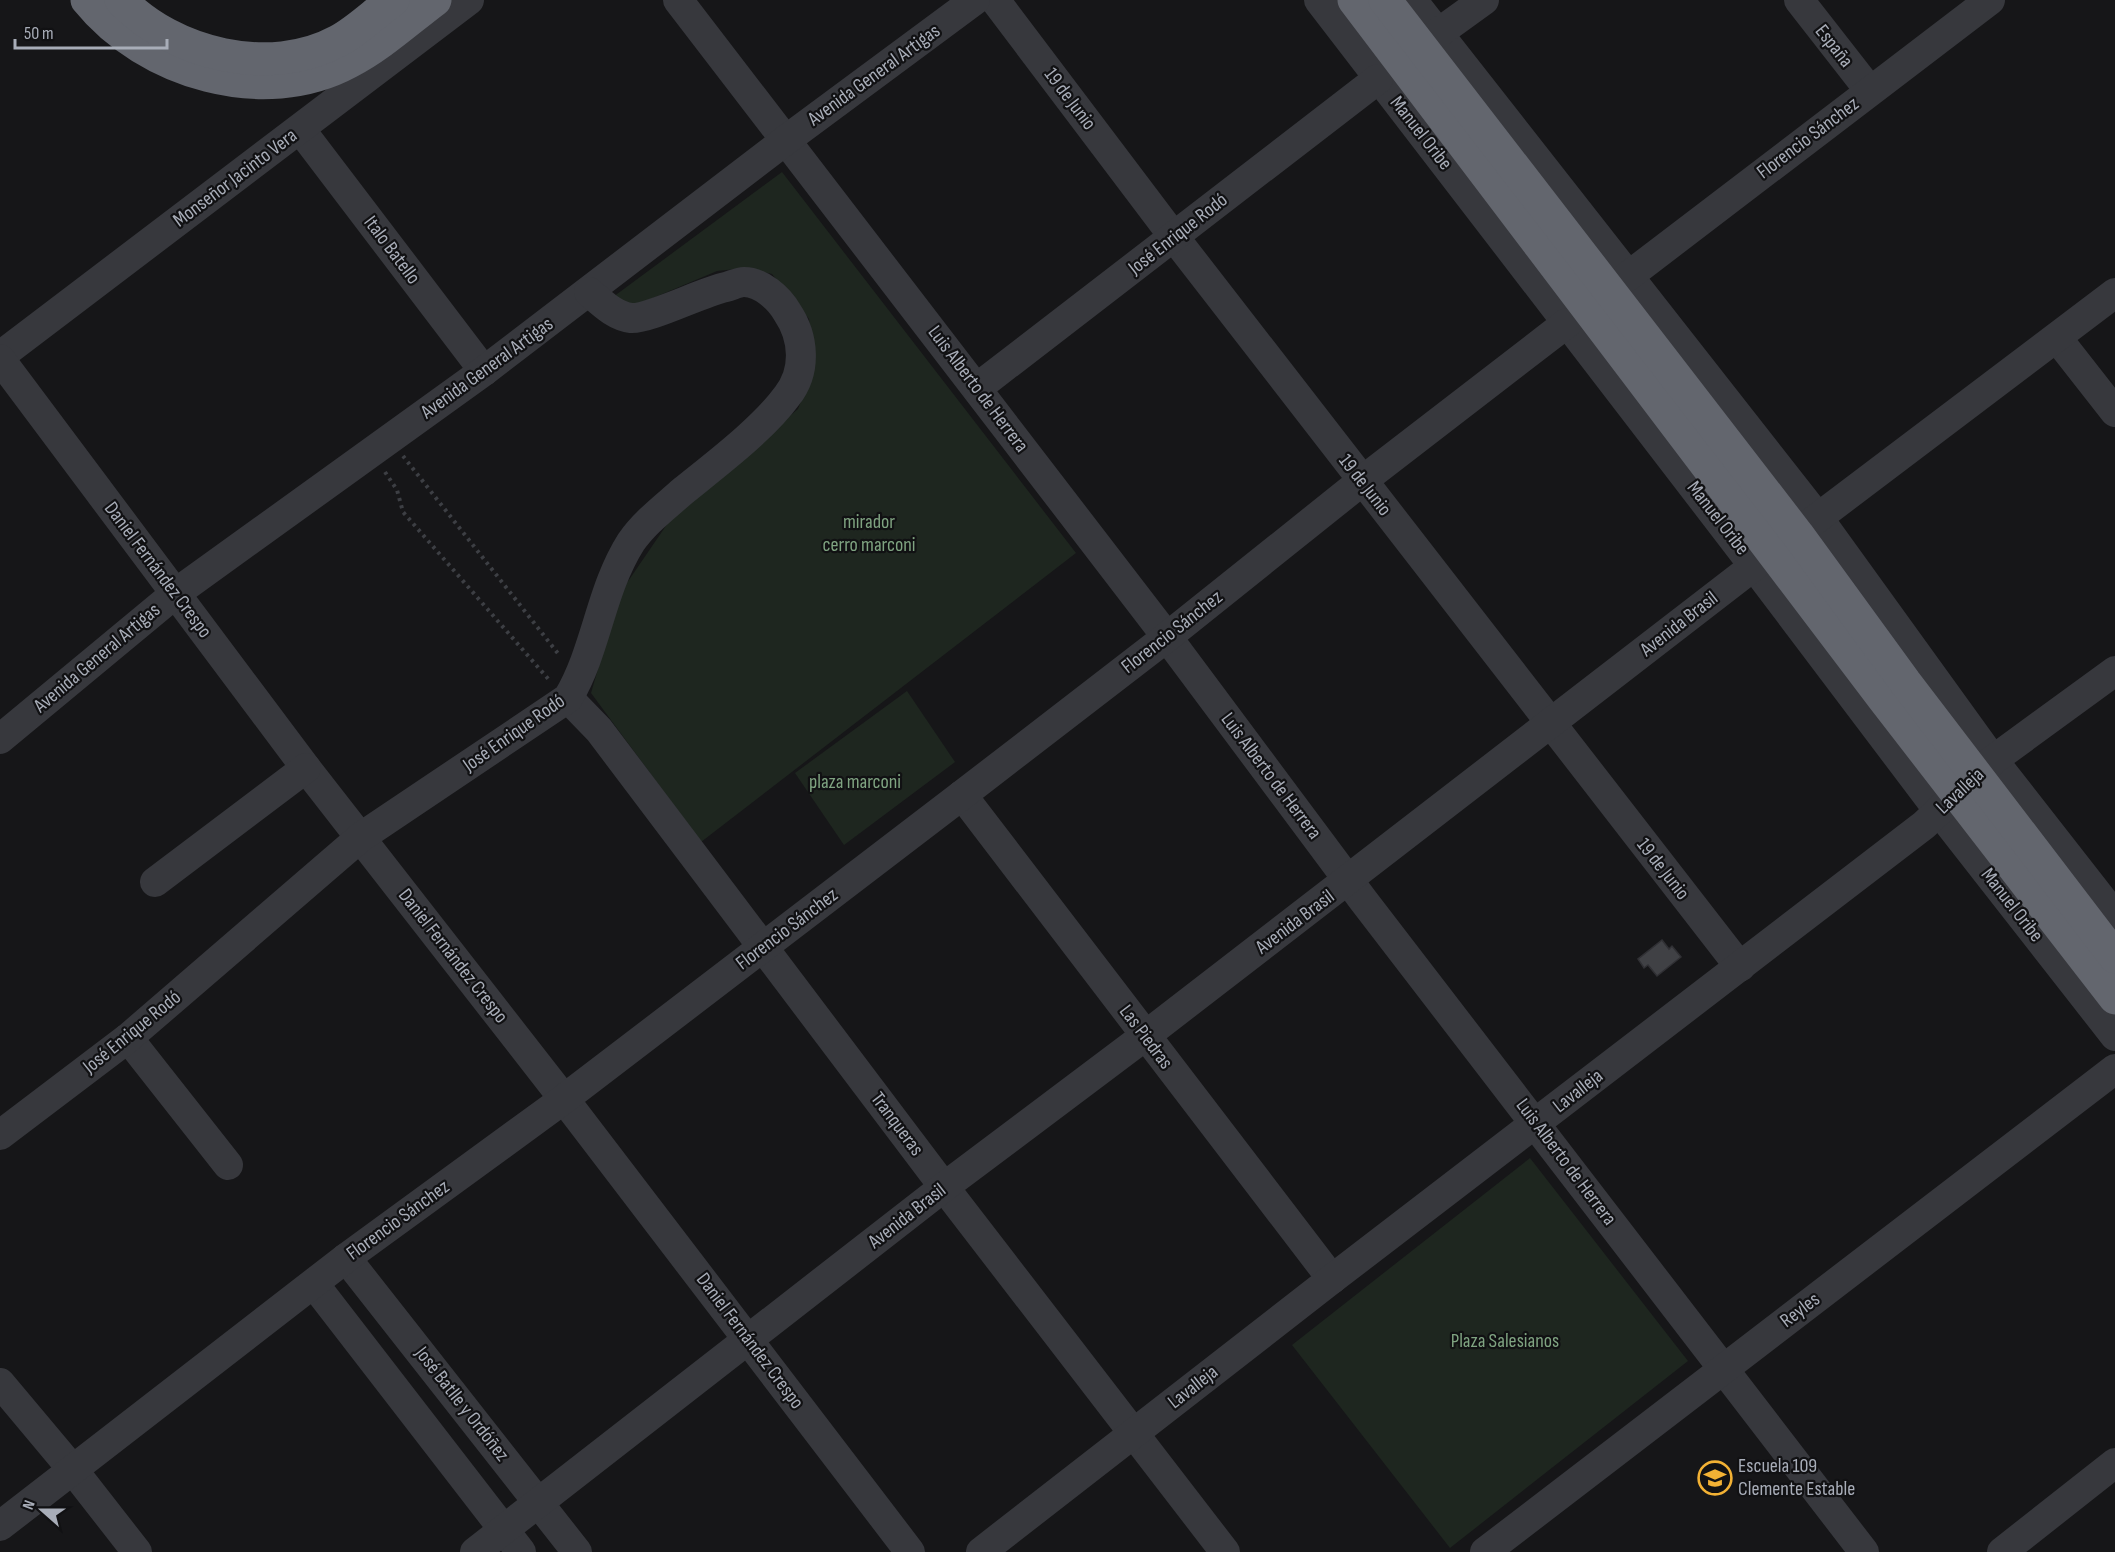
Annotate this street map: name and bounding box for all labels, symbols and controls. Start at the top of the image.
scale bar [15,12,166,50]
street label: Avenida General Artigas [802,19,945,132]
street label: España [1810,20,1858,72]
text: 50 m [24,23,54,44]
street label: 19 de Junio [1039,63,1101,135]
street label: Manuel Oribe [1385,91,1457,175]
street label: Florencio Sánchez [1752,92,1864,184]
street label: Monseñor Jacinto Vera [168,124,302,232]
street label: José Enrique Rodó [1123,188,1232,281]
street label: Italo Batello [359,211,425,289]
street label: Avenida General Artigas [415,312,558,425]
street label: Luis Alberto de Herrera [923,321,1033,457]
street label: 19 de Junio [1333,449,1397,521]
street label: Manuel Oribe [1682,476,1754,560]
street label: Daniel Fernández Crespo [99,497,217,643]
park label: mirador cerro marconi [822,510,916,557]
street label: Florencio Sánchez [1117,585,1227,679]
street label: Avenida Brasil [1635,586,1723,662]
street label: Avenida General Artigas [28,598,165,718]
street label: José Enrique Rodó [458,689,570,778]
street label: Luis Alberto de Herrera [1216,708,1326,844]
street label: Lavalleja [1931,763,1989,819]
park label: plaza marconi [809,770,901,794]
street label: 19 de Junio [1631,833,1695,905]
street label: Manuel Oribe [1976,863,2048,947]
street label: Florencio Sánchez [731,883,843,975]
street label: Daniel Fernández Crespo [393,884,513,1028]
street label: Avenida Brasil [1250,885,1339,960]
street label: José Enrique Rodó [77,985,186,1079]
street label: Las Piedras [1114,1000,1178,1074]
street label: Lavalleja [1548,1064,1608,1118]
street label: Tranqueras [865,1087,929,1161]
street label: Luis Alberto de Herrera [1511,1094,1621,1230]
street label: Florencio Sánchez [342,1175,454,1265]
street label: Avenida Brasil [863,1178,951,1254]
street label: Daniel Fernández Crespo [691,1268,809,1414]
street label: Reyles [1775,1287,1825,1333]
park label: Plaza Salesianos [1451,1329,1559,1353]
street label: José Batlle y Ordóñez [409,1341,514,1466]
street label: Lavalleja [1163,1360,1223,1414]
place label: Escuela 109 Clemente Estable [1738,1454,1855,1501]
school or university icon: Escuela 109 Clemente Estable [1697,1460,1733,1496]
north arrow [12,1480,72,1540]
text: N [19,1498,40,1513]

